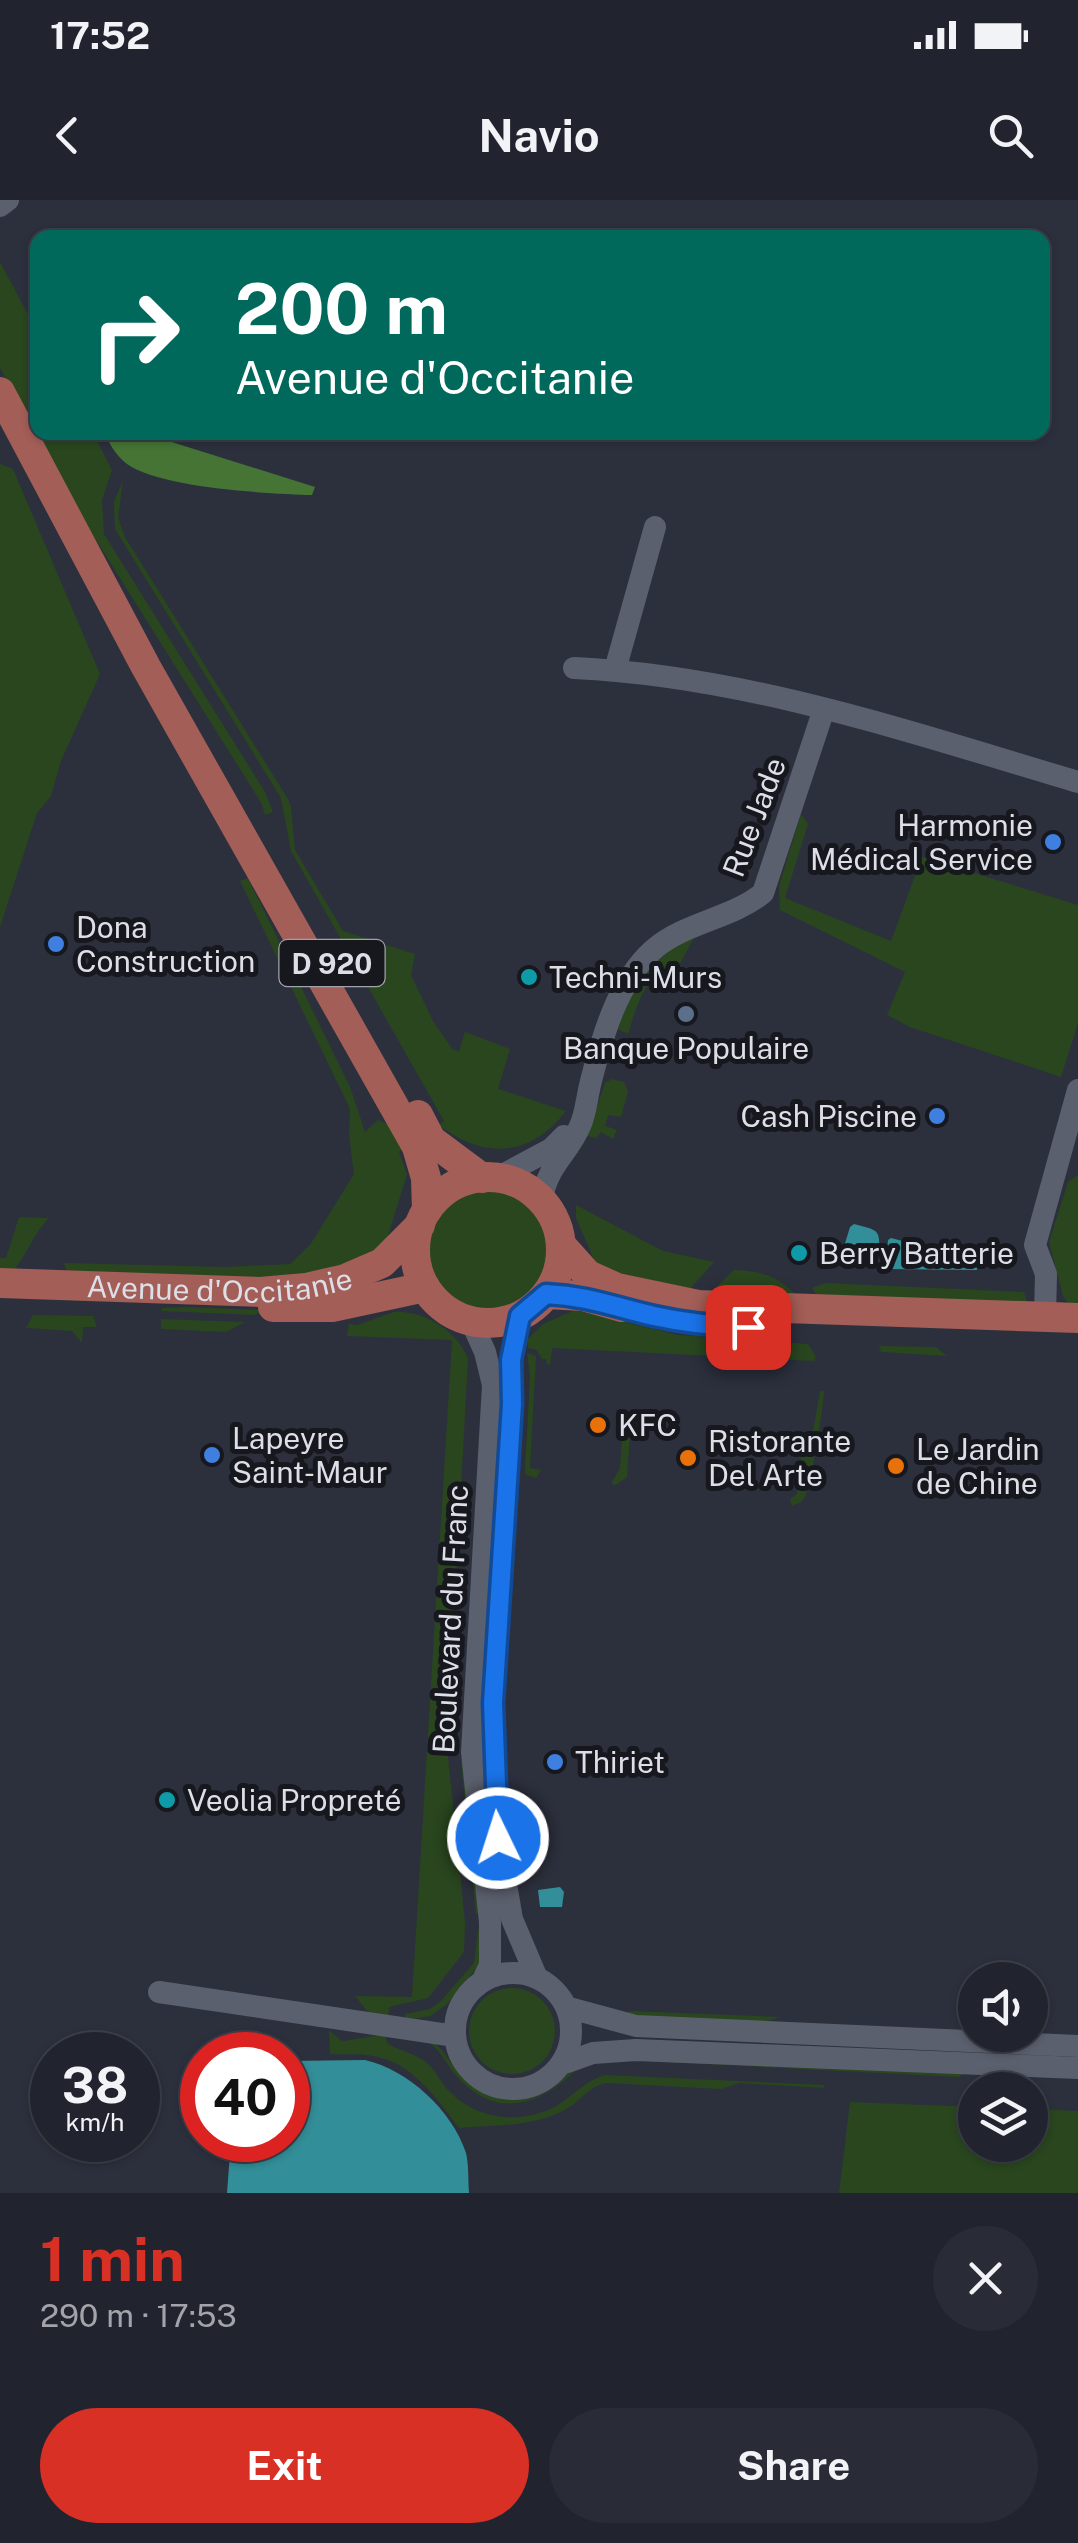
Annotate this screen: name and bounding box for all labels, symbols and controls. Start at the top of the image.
text: 17:52 [50,13,150,58]
icon: back [40,108,95,163]
icon: search [983,108,1038,163]
text: Navio [478,109,600,162]
text: 200 m [235,267,448,350]
icon: right [70,270,200,400]
text: Avenue d'Occitanie [235,351,634,404]
street label: Rue Jade [715,752,793,882]
place label: Harmonie Médical Service [810,807,1033,877]
marker: Harmonie Médical Service [1042,831,1064,853]
place label: Dona Construction [76,909,255,979]
marker: Dona Construction [45,933,67,955]
road number: D 920 [280,940,384,986]
place label: Techni-Murs [549,959,722,995]
marker: Techni-Murs [518,966,540,988]
marker: Banque Populaire [675,1003,697,1025]
place label: Banque Populaire [563,1030,809,1066]
place label: Cash Piscine [741,1098,917,1134]
marker: Cash Piscine [926,1105,948,1127]
place label: Berry Batterie [819,1235,1014,1271]
marker: Berry Batterie [788,1242,810,1264]
street label: Avenue d'Occitanie [86,1260,356,1310]
pin [706,1285,791,1370]
icon: arrive [721,1300,776,1355]
place label: KFC [618,1407,677,1443]
marker: KFC [587,1414,609,1436]
place label: Lapeyre Saint-Maur [232,1420,388,1490]
place label: Ristorante Del Arte [708,1423,851,1493]
place label: Le Jardin de Chine [916,1431,1040,1501]
marker: Lapeyre Saint-Maur [201,1444,223,1466]
marker: Ristorante Del Arte [677,1447,699,1469]
marker: Le Jardin de Chine [885,1455,907,1477]
street label: Boulevard du Franc [425,1484,475,1754]
place label: Thiriet [575,1744,665,1780]
marker: Thiriet [544,1751,566,1773]
place label: Veolia Propreté [187,1782,401,1818]
position arrow [446,1786,550,1890]
marker: Veolia Propreté [156,1789,178,1811]
map controls [958,1962,1048,2162]
button: sound [958,1962,1048,2052]
speed limit sign: 40 [180,2032,310,2162]
text: 38 [62,2055,128,2114]
button: layers [958,2072,1048,2162]
text: km/h [66,2107,124,2137]
text: 1 min [40,2224,185,2295]
button: close [933,2226,1038,2331]
text: 290 m · 17:53 [40,2297,237,2334]
button: Exit [40,2408,529,2523]
button: Share [549,2408,1038,2523]

